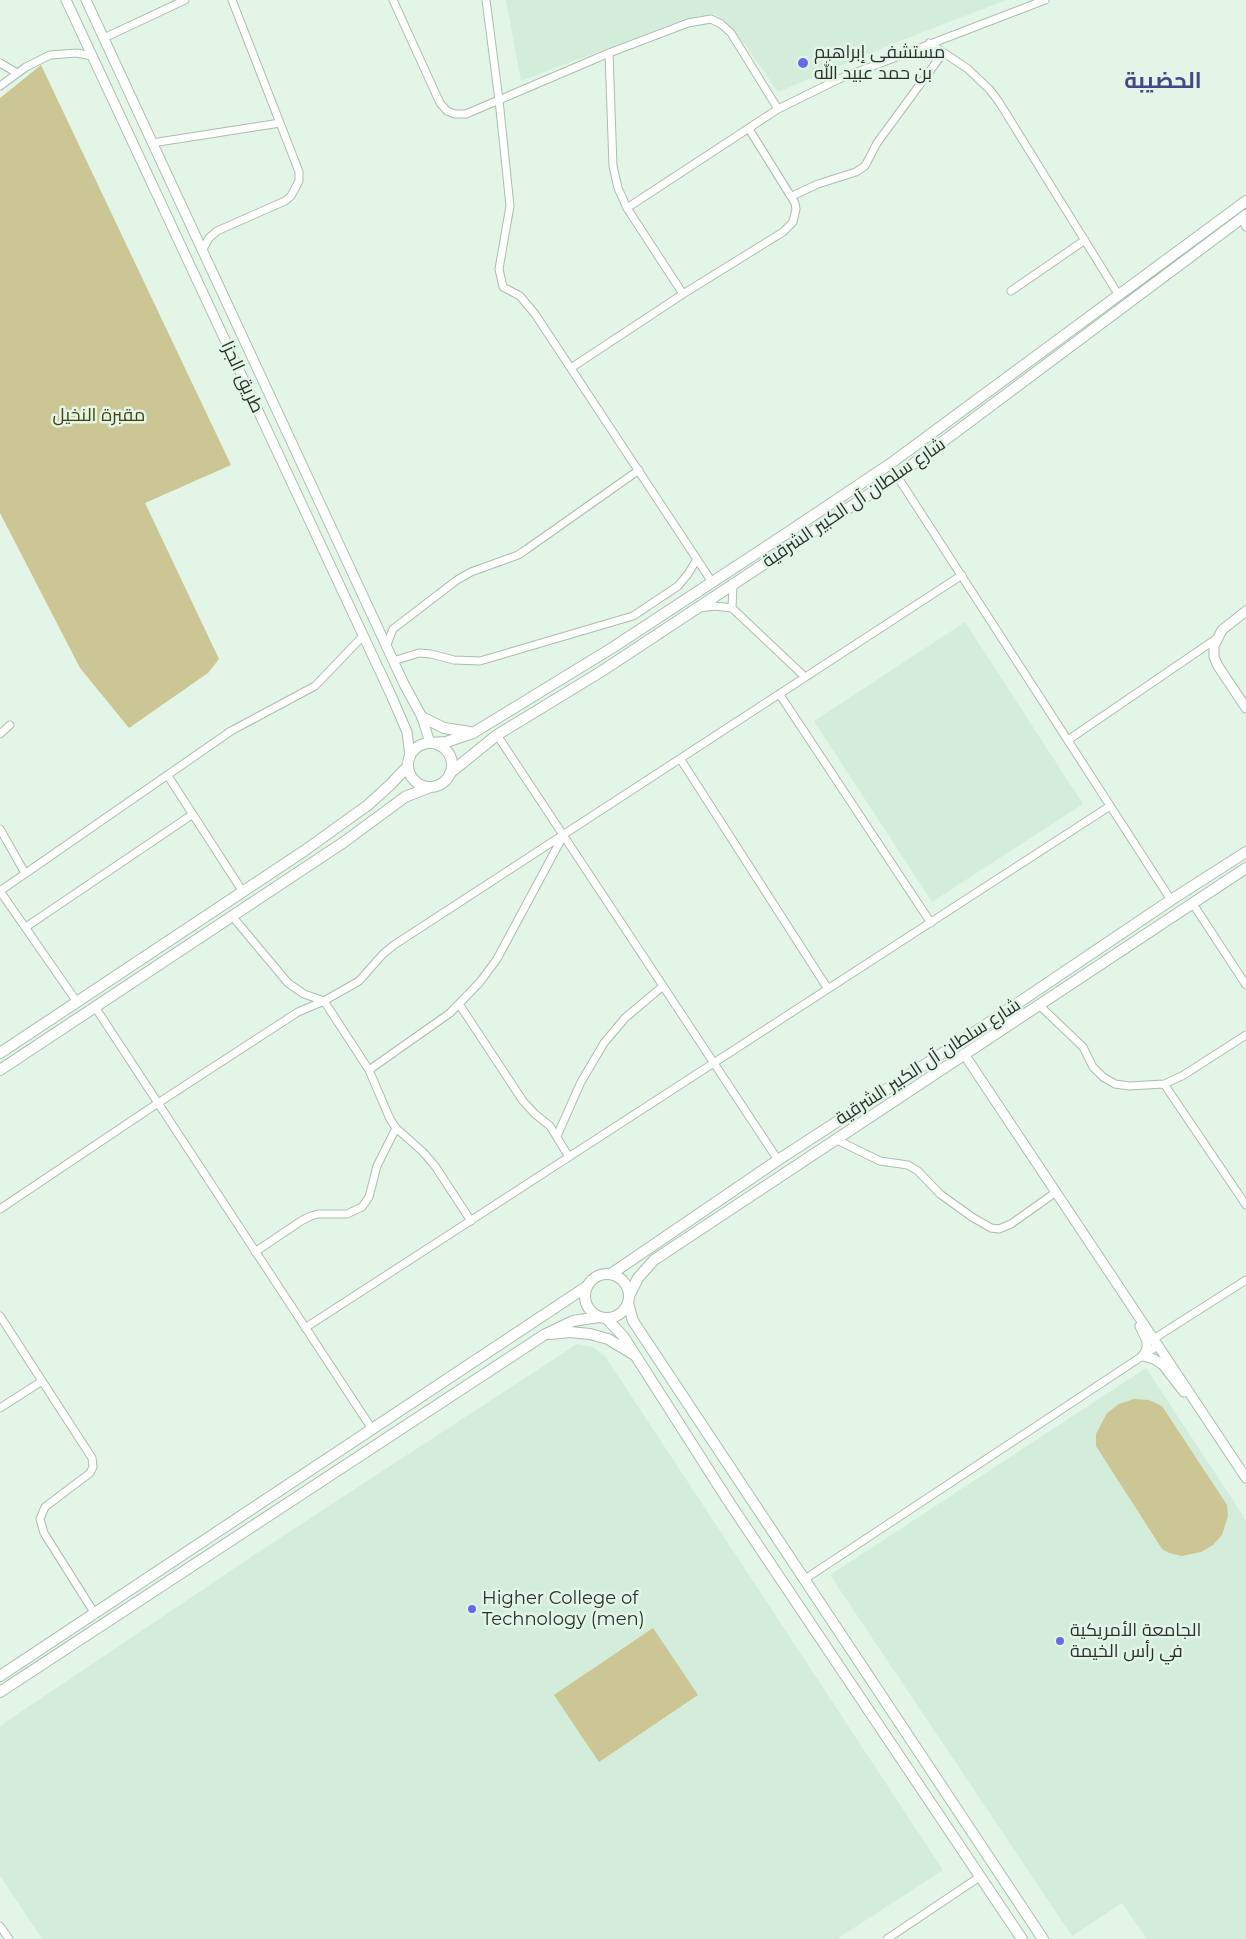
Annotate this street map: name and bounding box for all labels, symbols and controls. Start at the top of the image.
place label: مستشفى إبراهيم بن حمد عبيد الله [814,42,945,84]
marker: مستشفى إبراهيم بن حمد عبيد الله [796,56,810,70]
district label: الحضيبة [1124,69,1202,95]
street label: طريق الجزا [216,338,268,416]
park label: مقبرة النخيل [53,405,145,427]
street label: شارع سلطان آل الكبير الشرقية [758,434,950,572]
street label: شارع سلطان آل الكبير الشرقية [831,994,1025,1130]
place label: Higher College of Technology (men) [482,1588,645,1630]
marker: Higher College of Technology (men) [466,1603,478,1615]
place label: الجامعة الأمريكية في رأس الخيمة [1070,1620,1201,1662]
marker: الجامعة الأمريكية في رأس الخيمة [1054,1635,1066,1647]

